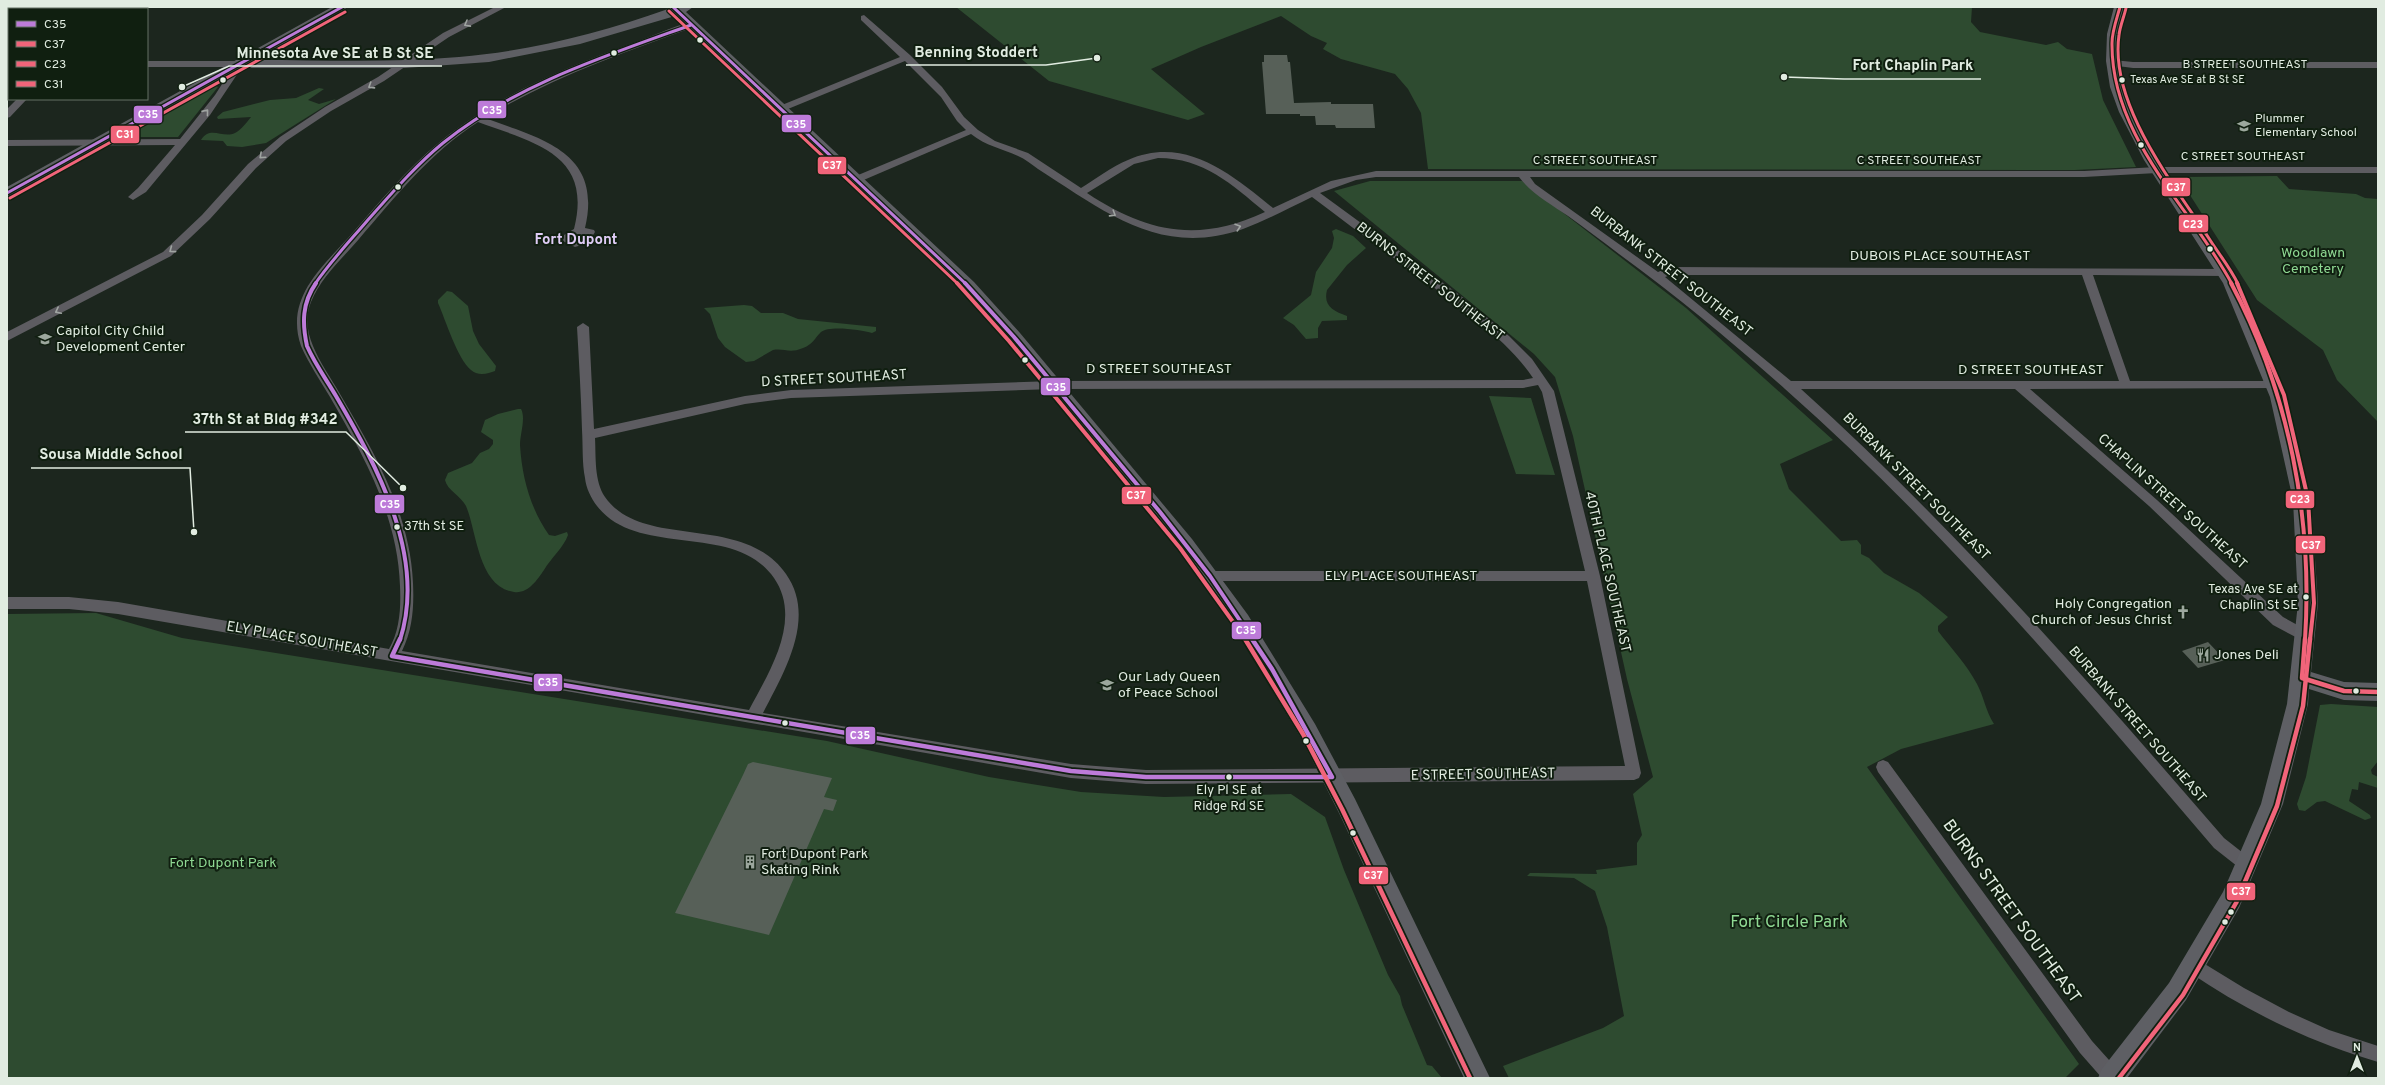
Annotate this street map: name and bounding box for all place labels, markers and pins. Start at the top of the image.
unlabelled marker [695,35,705,45]
callout: Benning Stoddert [906,38,1046,65]
callout: Minnesota Ave SE at B St SE [229,39,442,66]
unlabelled marker [609,48,619,58]
callout: Fort Chaplin Park [1844,52,1981,79]
place label: Texas Ave SE at B St SE [2130,73,2245,87]
unlabelled marker [218,75,228,85]
marker: Texas Ave SE at B St SE [2117,75,2127,85]
place label: Plummer Elementary School [2255,111,2357,141]
school or university icon: Plummer Elementary School [2236,118,2252,134]
unlabelled marker [2136,140,2146,150]
unlabelled marker [393,182,403,192]
unlabelled marker [2205,244,2215,254]
place label: Capitol City Child Development Center [56,323,186,356]
school or university icon: Capitol City Child Development Center [37,331,53,347]
unlabelled marker [1020,355,1030,365]
callout: 37th St at Bldg #342 [185,405,346,432]
callout: Sousa Middle School [31,441,190,468]
place label: 37th St SE [404,519,464,535]
marker: 37th St SE [392,522,402,532]
place label: Texas Ave SE at Chaplin St SE [2208,582,2298,614]
marker: Texas Ave SE at Chaplin St SE [2301,592,2311,602]
place label: Holy Congregation Church of Jesus Christ [2031,596,2172,629]
church icon: Holy Congregation Church of Jesus Christ [2175,604,2191,620]
restaurant icon: Jones Deli [2195,647,2211,663]
place label: Jones Deli [2214,647,2279,664]
place label: Our Lady Queen of Peace School [1118,669,1220,702]
school or university icon: Our Lady Queen of Peace School [1099,677,1115,693]
unlabelled marker [2351,686,2361,696]
unlabelled marker [780,718,790,728]
unlabelled marker [1301,736,1311,746]
marker: Ely Pl SE at Ridge Rd SE [1224,772,1234,782]
place label: Ely Pl SE at Ridge Rd SE [1194,783,1264,815]
unlabelled marker [1348,828,1358,838]
place label: Fort Dupont Park Skating Rink [761,846,868,879]
building icon: Fort Dupont Park Skating Rink [742,854,758,870]
unlabelled marker [2226,907,2236,917]
unlabelled marker [2220,917,2230,927]

